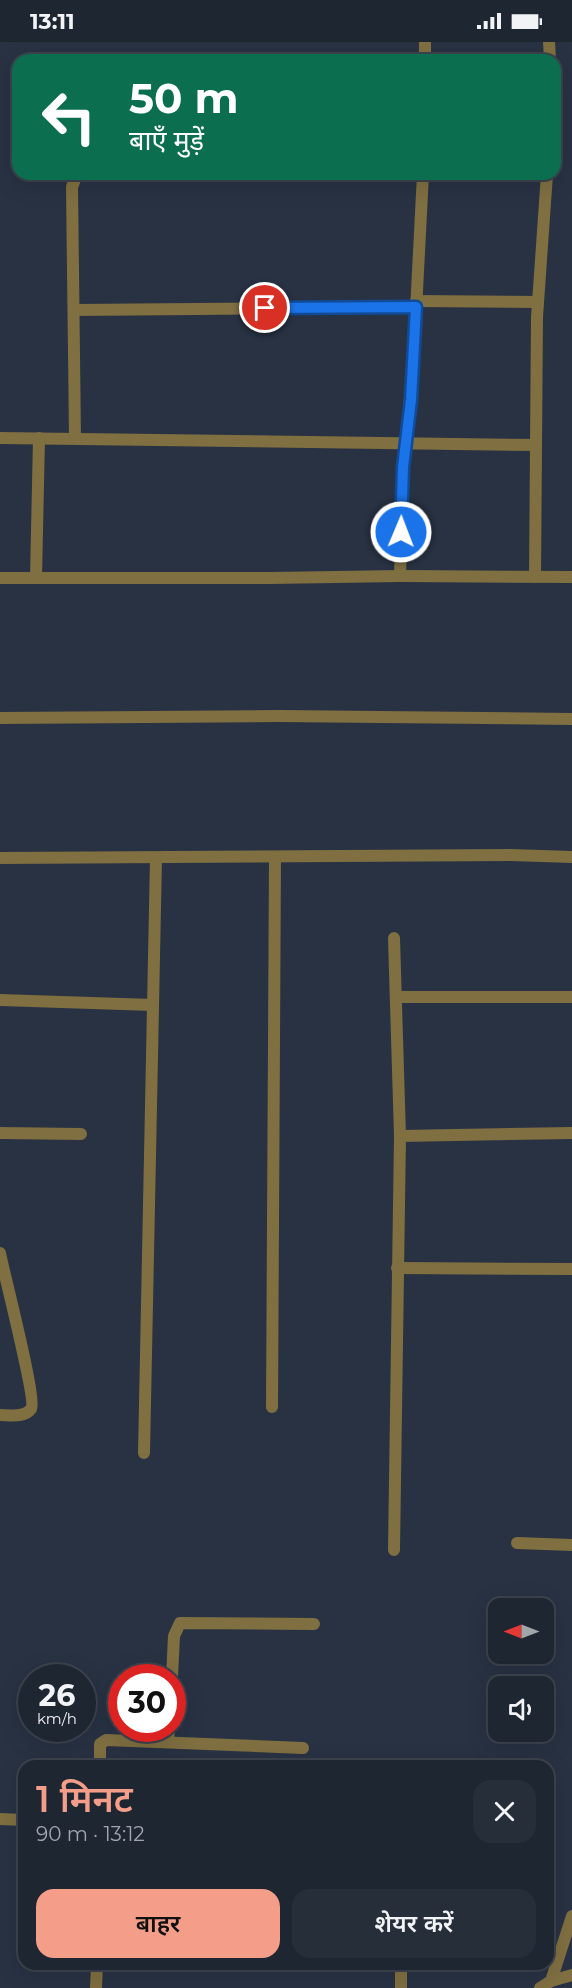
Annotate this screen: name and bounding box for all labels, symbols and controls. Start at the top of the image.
text: 13:11 [30,8,75,35]
text: 50 m [129,72,238,124]
icon: left [30,78,108,156]
text: बाएँ मुड़ें [129,124,204,157]
pin [239,282,290,333]
icon: arrive [248,291,281,324]
position arrow [369,500,433,564]
north arrow [488,1598,554,1664]
map controls [488,1598,554,1742]
speed limit sign: 30 [108,1664,186,1742]
button: sound [488,1676,554,1742]
text: 26 [39,1677,75,1714]
text: km/h [37,1709,77,1728]
text: 1 मिनट [36,1777,133,1821]
button: close [473,1780,536,1843]
text: 90 m · 13:12 [36,1822,145,1846]
button: बाहर [36,1889,280,1958]
button: शेयर करें [292,1889,536,1958]

